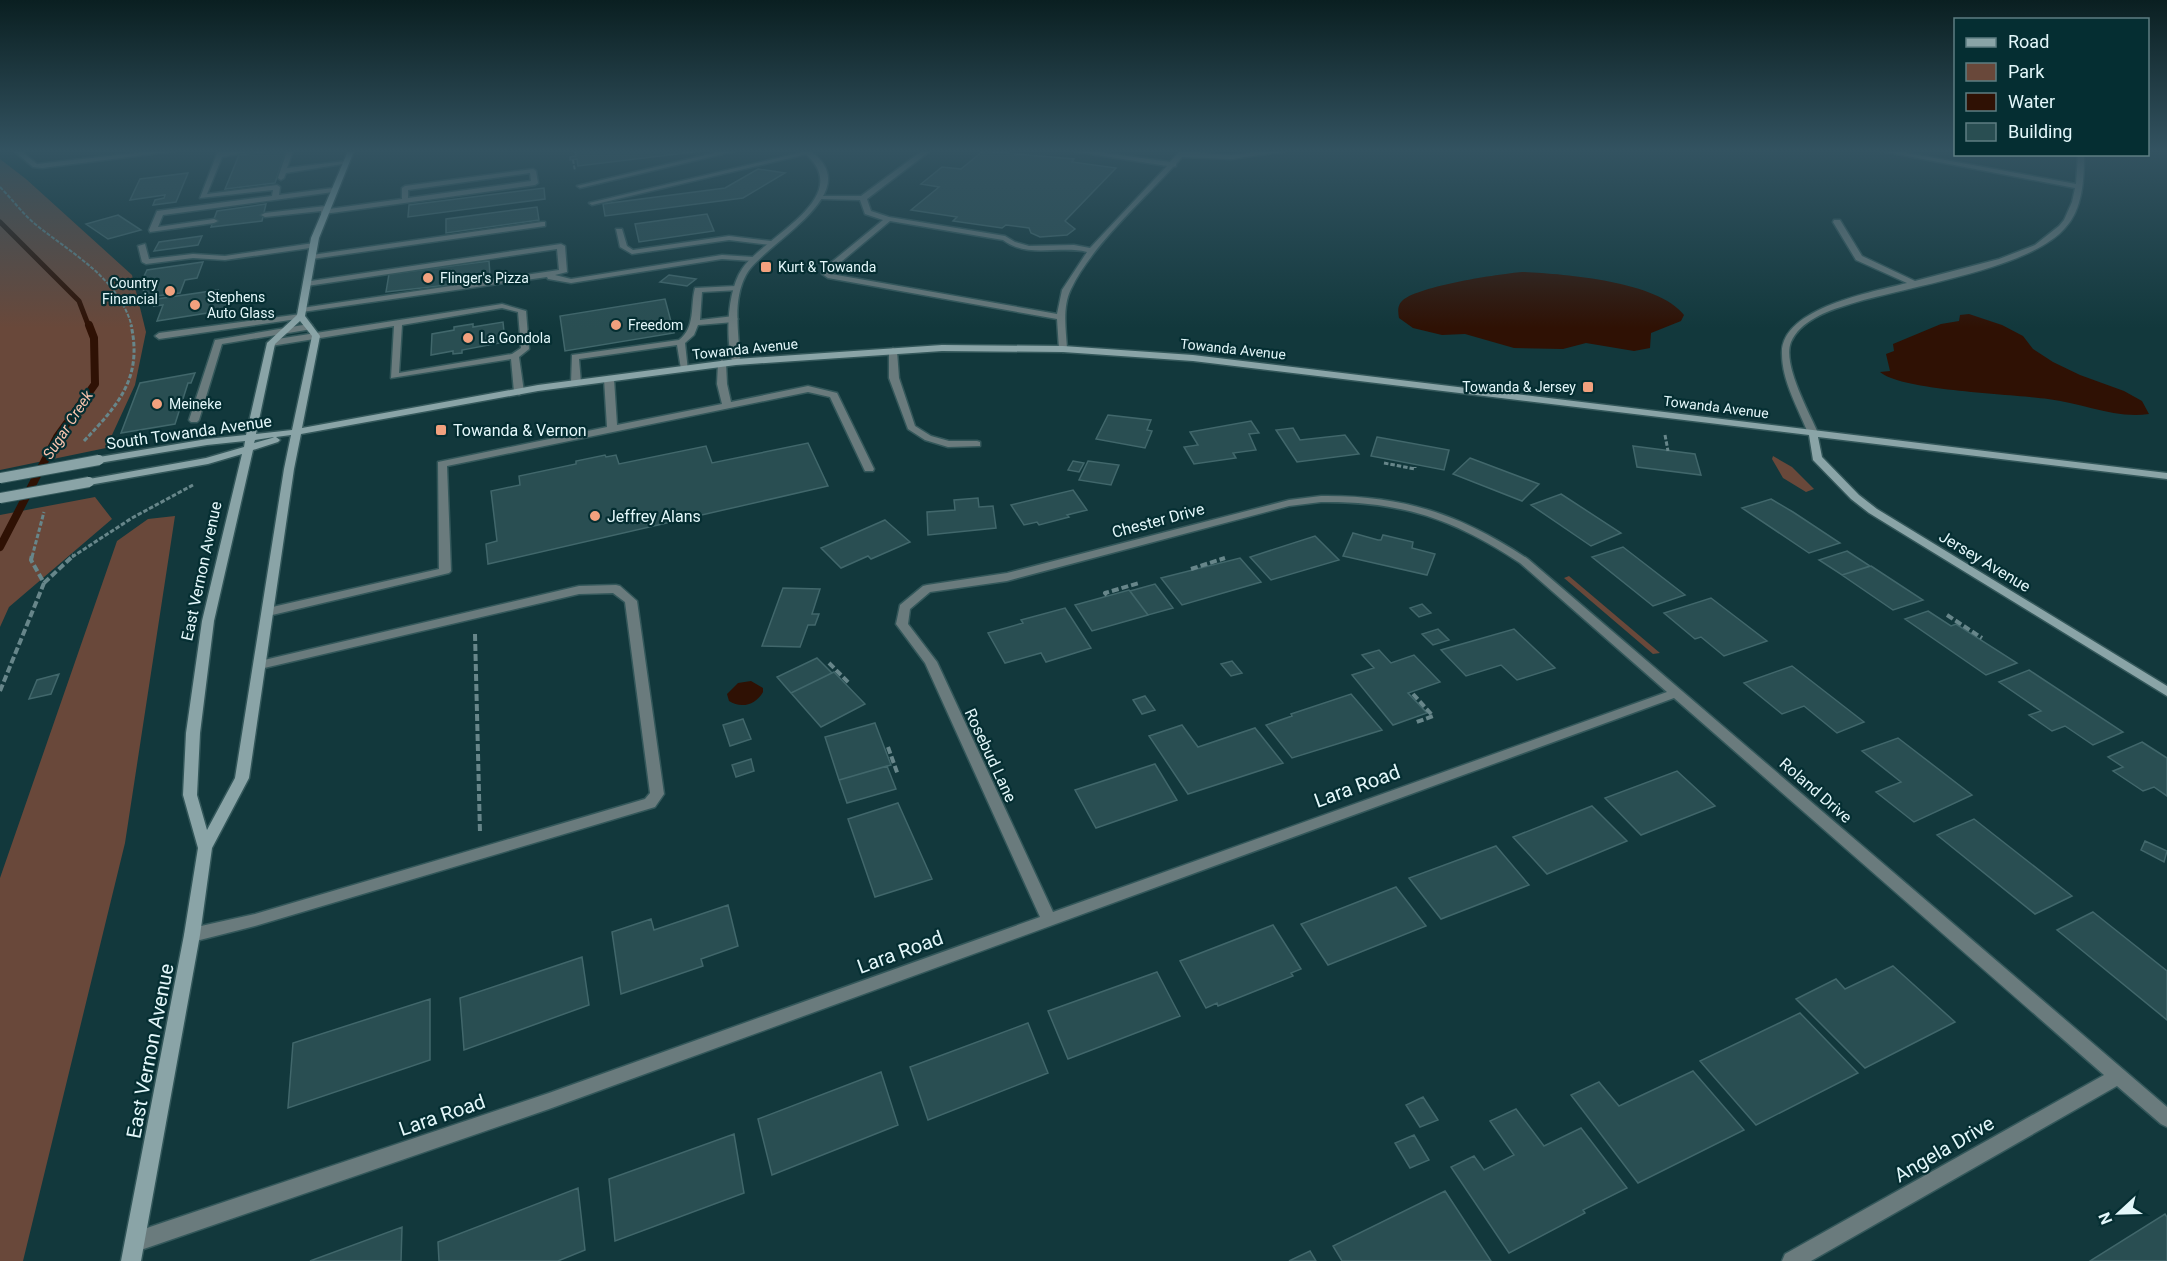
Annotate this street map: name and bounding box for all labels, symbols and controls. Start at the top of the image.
legend [1954,18,2149,156]
text: Road [2008,31,2049,52]
text: Park [2008,61,2045,82]
text: Water [2008,91,2055,112]
text: Building [2008,121,2072,142]
place label: Kurt & Towanda [778,259,876,275]
marker: Kurt & Towanda [759,260,773,274]
place label: Flinger's Pizza [440,270,529,286]
marker: Flinger's Pizza [421,271,435,285]
place label: Country Financial [102,275,158,307]
marker: Country Financial [163,284,177,298]
place label: Stephens Auto Glass [207,289,275,321]
marker: Stephens Auto Glass [188,298,202,312]
place label: Freedom [628,317,683,333]
marker: Freedom [609,318,623,332]
place label: La Gondola [480,330,551,346]
marker: La Gondola [461,331,475,345]
street label: Towanda Avenue [691,335,799,363]
street label: Towanda Avenue [1179,335,1287,363]
place label: Towanda & Jersey [1462,379,1576,395]
marker: Towanda & Jersey [1581,380,1595,394]
water label: Sugar Creek [39,387,97,463]
street label: Towanda Avenue [1662,393,1770,421]
place label: Meineke [169,396,222,412]
marker: Meineke [150,397,164,411]
street label: South Towanda Avenue [105,411,273,453]
place label: Towanda & Vernon [453,421,587,440]
marker: Towanda & Vernon [434,423,448,437]
street label: Chester Drive [1110,499,1206,542]
street label: East Vernon Avenue [177,500,226,643]
place label: Jeffrey Alans [607,507,701,526]
marker: Jeffrey Alans [588,509,602,523]
street label: Jersey Avenue [1936,527,2034,596]
street label: Rosebud Lane [961,705,1021,805]
street label: Roland Drive [1776,754,1856,827]
street label: Lara Road [1311,759,1403,813]
street label: Lara Road [854,925,946,979]
street label: East Vernon Avenue [121,962,179,1140]
street label: Lara Road [396,1089,488,1141]
street label: Angela Drive [1890,1111,1998,1187]
north arrow [2089,1183,2149,1243]
text: N [2095,1210,2116,1227]

